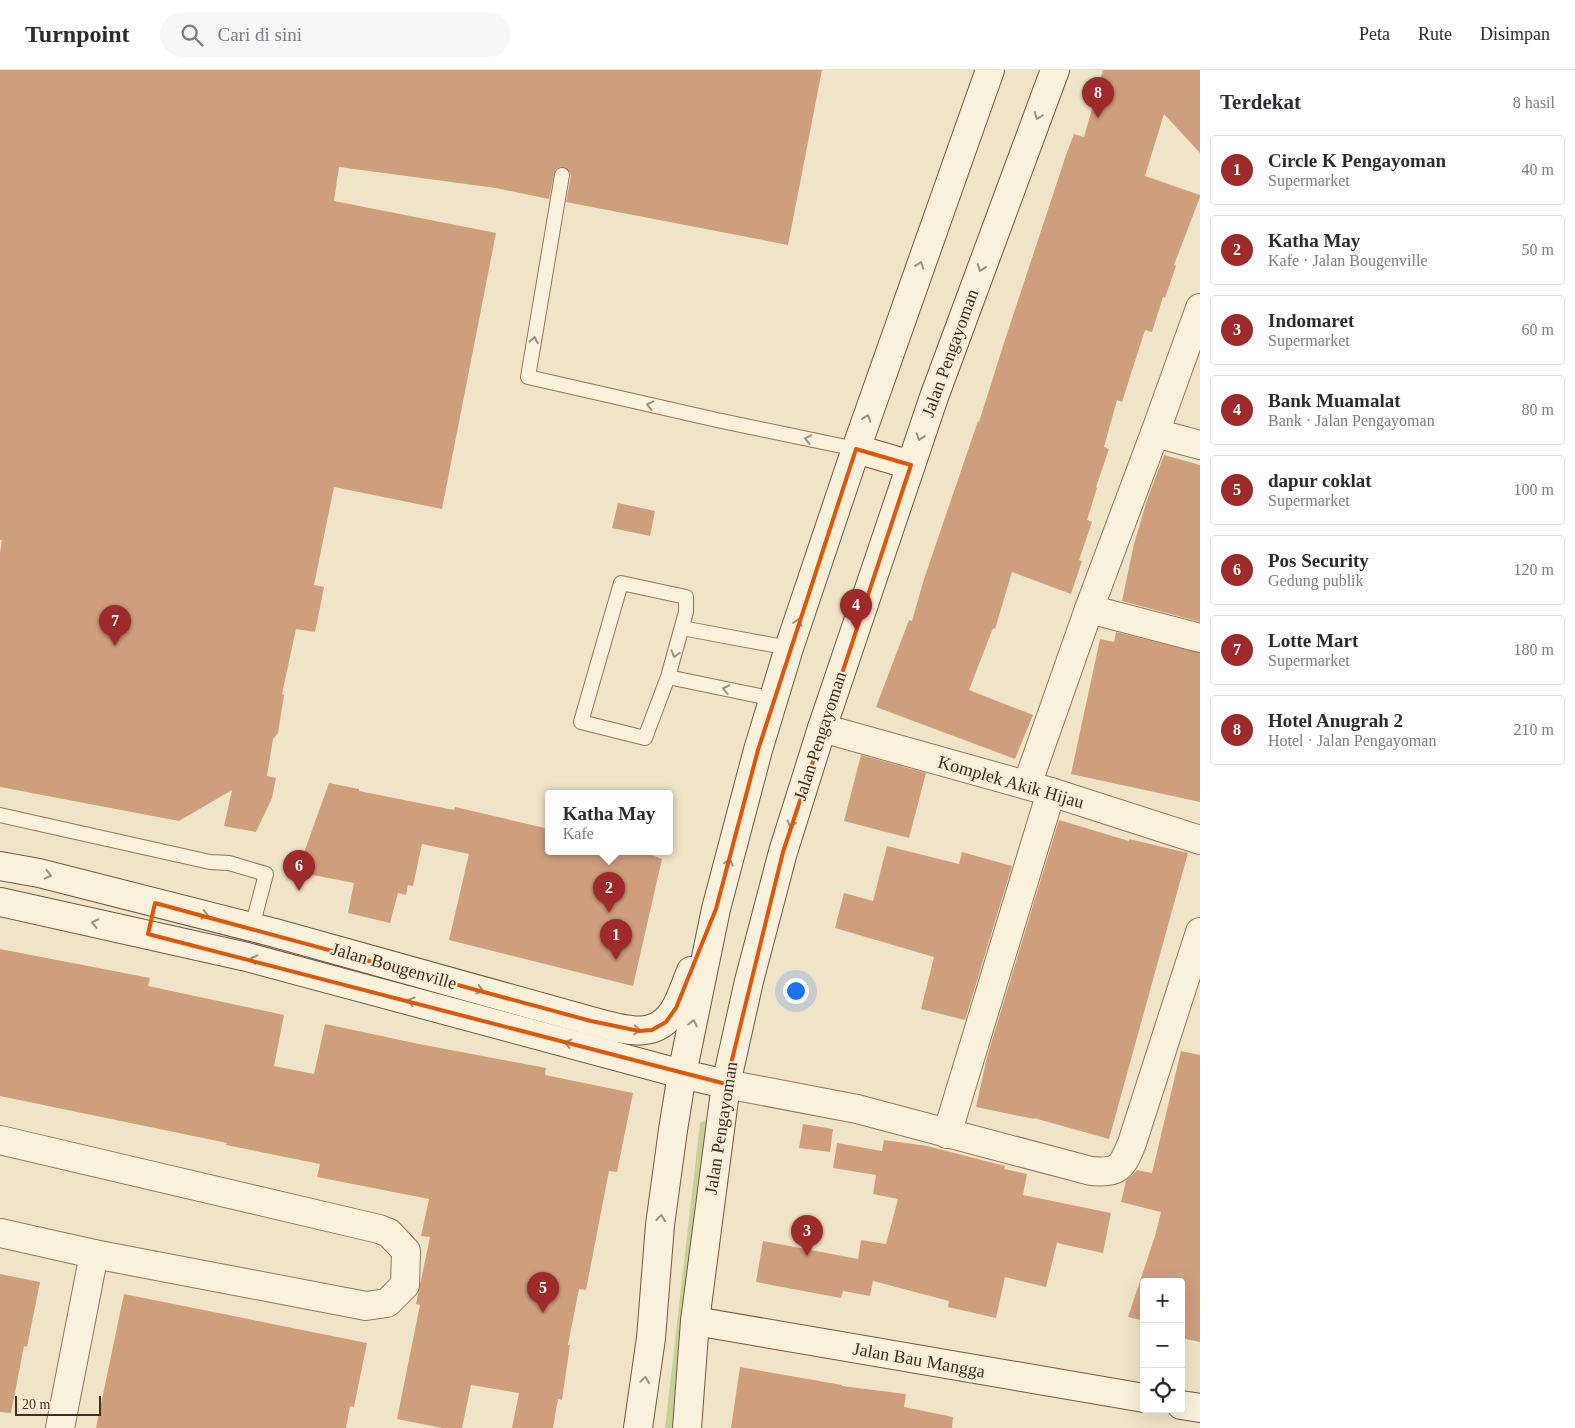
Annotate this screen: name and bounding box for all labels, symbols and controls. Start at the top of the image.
search box [160,12,510,57]
text: Turnpoint [25,21,130,47]
icon: search [178,21,206,49]
text: Cari di sini [218,24,302,45]
text: Peta [1359,24,1390,44]
text: Rute [1418,24,1452,44]
text: Disimpan [1480,24,1550,44]
pin: 8 [1082,77,1114,118]
text: Terdekat [1220,90,1301,114]
text: 8 hasil [1513,94,1555,111]
one-way arrow [1034,111,1044,119]
text: Circle K Pengayoman [1268,150,1446,171]
text: 1 [1233,161,1241,178]
text: 40 m [1522,161,1554,178]
text: Supermarket [1268,172,1350,189]
text: Katha May [1268,230,1360,251]
text: 2 [1233,241,1241,258]
text: 50 m [1522,241,1554,258]
text: Kafe · Jalan Bougenville [1268,252,1428,269]
one-way arrow [915,261,925,270]
one-way arrow [977,263,987,272]
street label: Jalan Pengayoman [918,286,982,420]
text: Indomaret [1268,310,1354,331]
text: 3 [1233,321,1241,338]
text: 60 m [1522,321,1554,338]
text: Supermarket [1268,332,1350,349]
one-way arrow [529,335,539,344]
text: Bank Muamalat [1268,390,1401,411]
one-way arrow [645,400,654,411]
text: 4 [1233,401,1241,418]
text: 80 m [1522,401,1554,418]
text: Bank · Jalan Pengayoman [1268,412,1435,429]
one-way arrow [861,415,871,423]
one-way arrow [916,433,926,441]
one-way arrow [804,434,813,445]
text: dapur coklat [1268,470,1372,491]
text: 5 [1233,481,1241,498]
text: 100 m [1514,481,1554,498]
text: Supermarket [1268,492,1350,509]
text: Pos Security [1268,550,1369,571]
text: 6 [1233,561,1241,578]
text: 120 m [1514,561,1554,578]
text: Gedung publik [1268,572,1364,589]
pin: 4 [840,589,872,630]
pin: 7 [99,605,131,646]
one-way arrow [792,618,802,627]
text: Lotte Mart [1268,630,1358,651]
text: 7 [1233,641,1241,658]
text: 180 m [1514,641,1554,658]
one-way arrow [670,650,680,658]
text: Supermarket [1268,652,1350,669]
street label: Jalan Pengayoman [790,669,850,803]
one-way arrow [721,684,730,695]
text: Hotel Anugrah 2 [1268,710,1403,731]
text: 8 [1233,721,1241,738]
text: 210 m [1514,721,1554,738]
text: Hotel · Jalan Pengayoman [1268,732,1436,749]
street label: Komplek Akik Hijau [936,752,1086,812]
popup [545,790,673,855]
text: Katha May [563,803,655,824]
one-way arrow [787,819,797,828]
text: Kafe [563,825,594,842]
pin: 6 [283,850,315,891]
one-way arrow [723,859,733,867]
one-way arrow [43,869,52,880]
pin: 2 [593,872,625,913]
one-way arrow [201,909,210,920]
one-way arrow [91,918,100,929]
pin: 1 [600,919,632,960]
street label: Jalan Bougenville [329,939,459,993]
one-way arrow [250,954,258,964]
your location [783,978,809,1004]
one-way arrow [476,984,485,995]
one-way arrow [406,996,415,1007]
one-way arrow [687,1019,698,1028]
one-way arrow [634,1025,642,1035]
one-way arrow [564,1039,572,1049]
street label: Jalan Pengayoman [701,1060,741,1196]
one-way arrow [656,1214,666,1222]
pin: 3 [791,1215,823,1256]
pin: 5 [527,1272,559,1313]
map controls [1140,1278,1185,1413]
button: + [1140,1278,1185,1323]
button: − [1140,1323,1185,1368]
street label: Jalan Bau Mangga [851,1339,987,1381]
button: locate [1140,1368,1185,1413]
one-way arrow [639,1375,650,1383]
scale bar [15,1393,101,1416]
text: 20 m [22,1397,50,1412]

